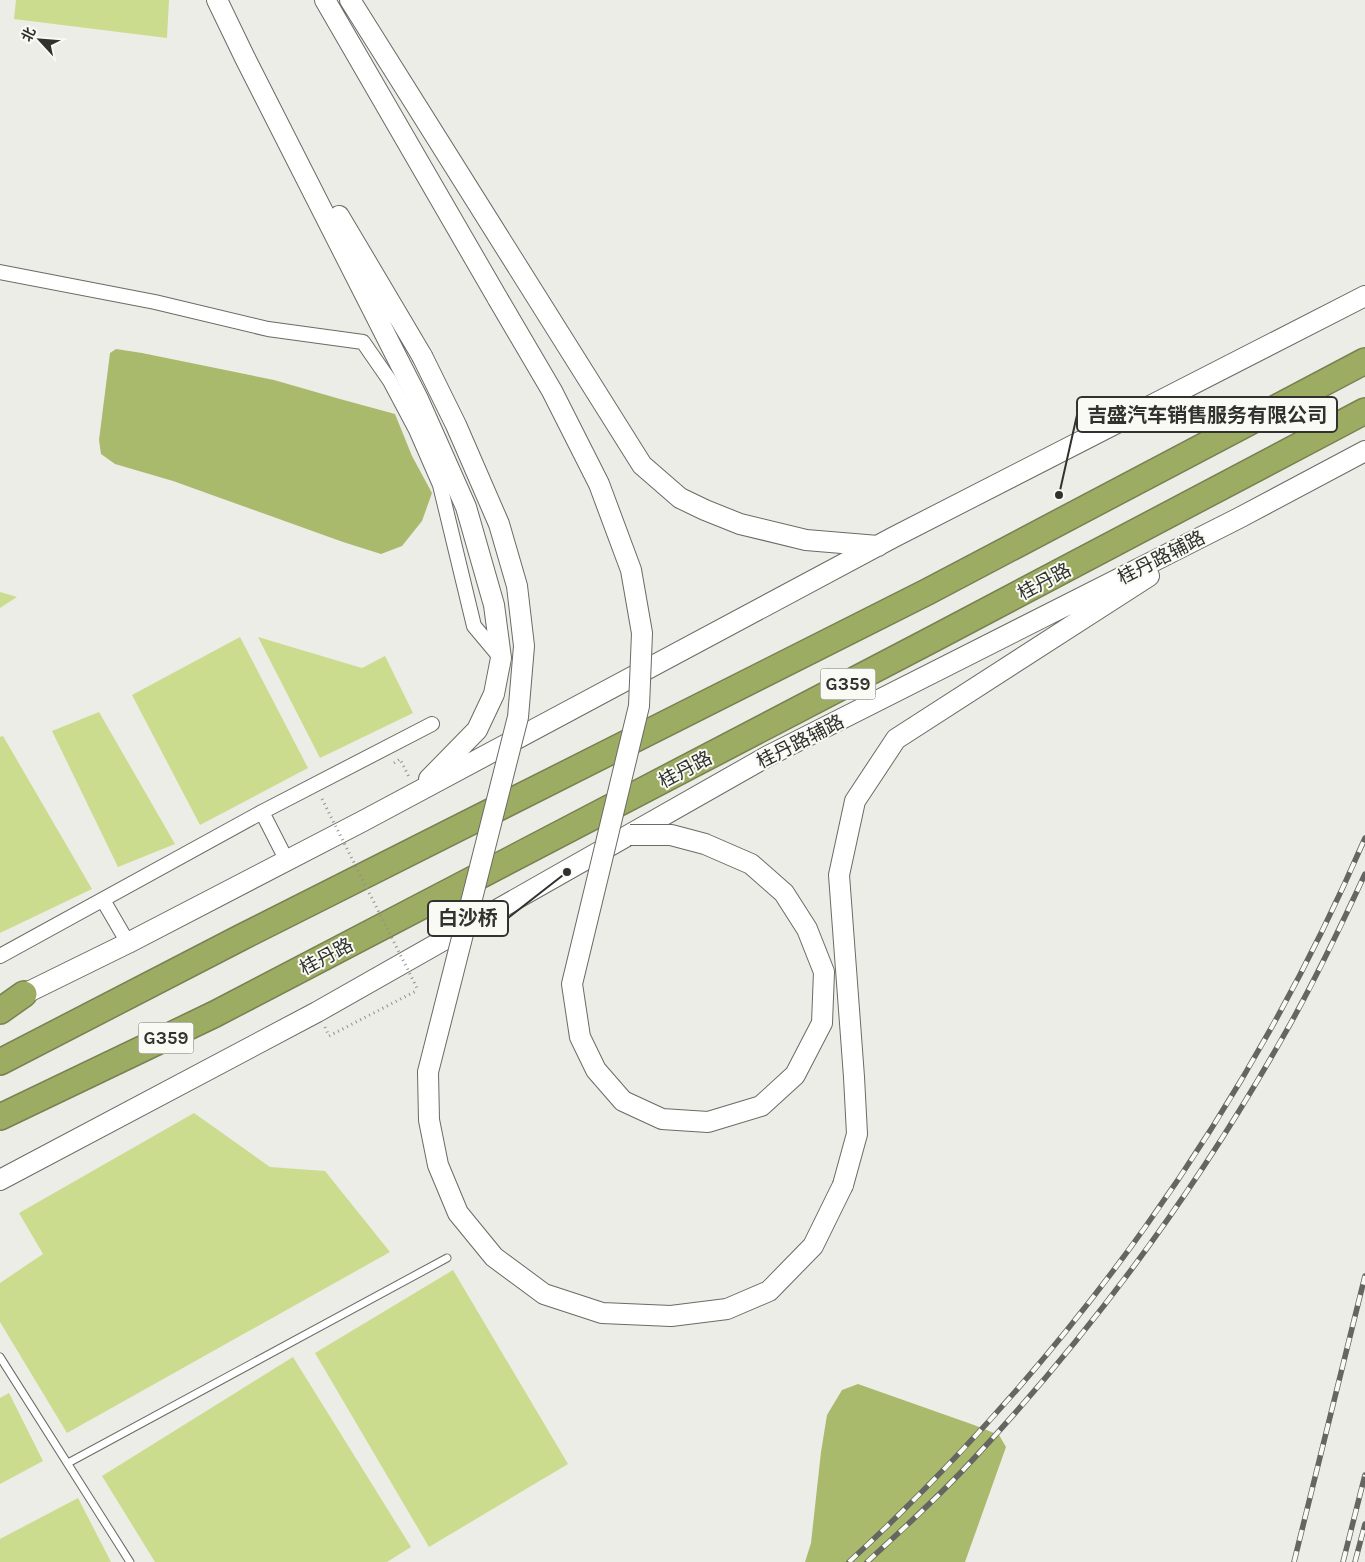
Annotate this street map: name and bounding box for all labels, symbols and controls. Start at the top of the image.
north arrow [15,15,65,65]
text: 北 [18,25,39,45]
callout: 吉盛汽车销售服务有限公司 [1077,397,1337,432]
text: 吉盛汽车销售服务有限公司 [1087,404,1327,427]
street label: 桂丹路辅路 [1114,527,1209,589]
street label: 桂丹路 [1014,559,1075,605]
road number: G359 [820,669,876,700]
street label: 桂丹路辅路 [753,711,848,773]
street label: 桂丹路 [655,747,716,793]
callout: 白沙桥 [428,901,508,936]
text: 白沙桥 [438,907,498,930]
street label: 桂丹路 [296,934,357,980]
road number: G359 [138,1022,194,1054]

